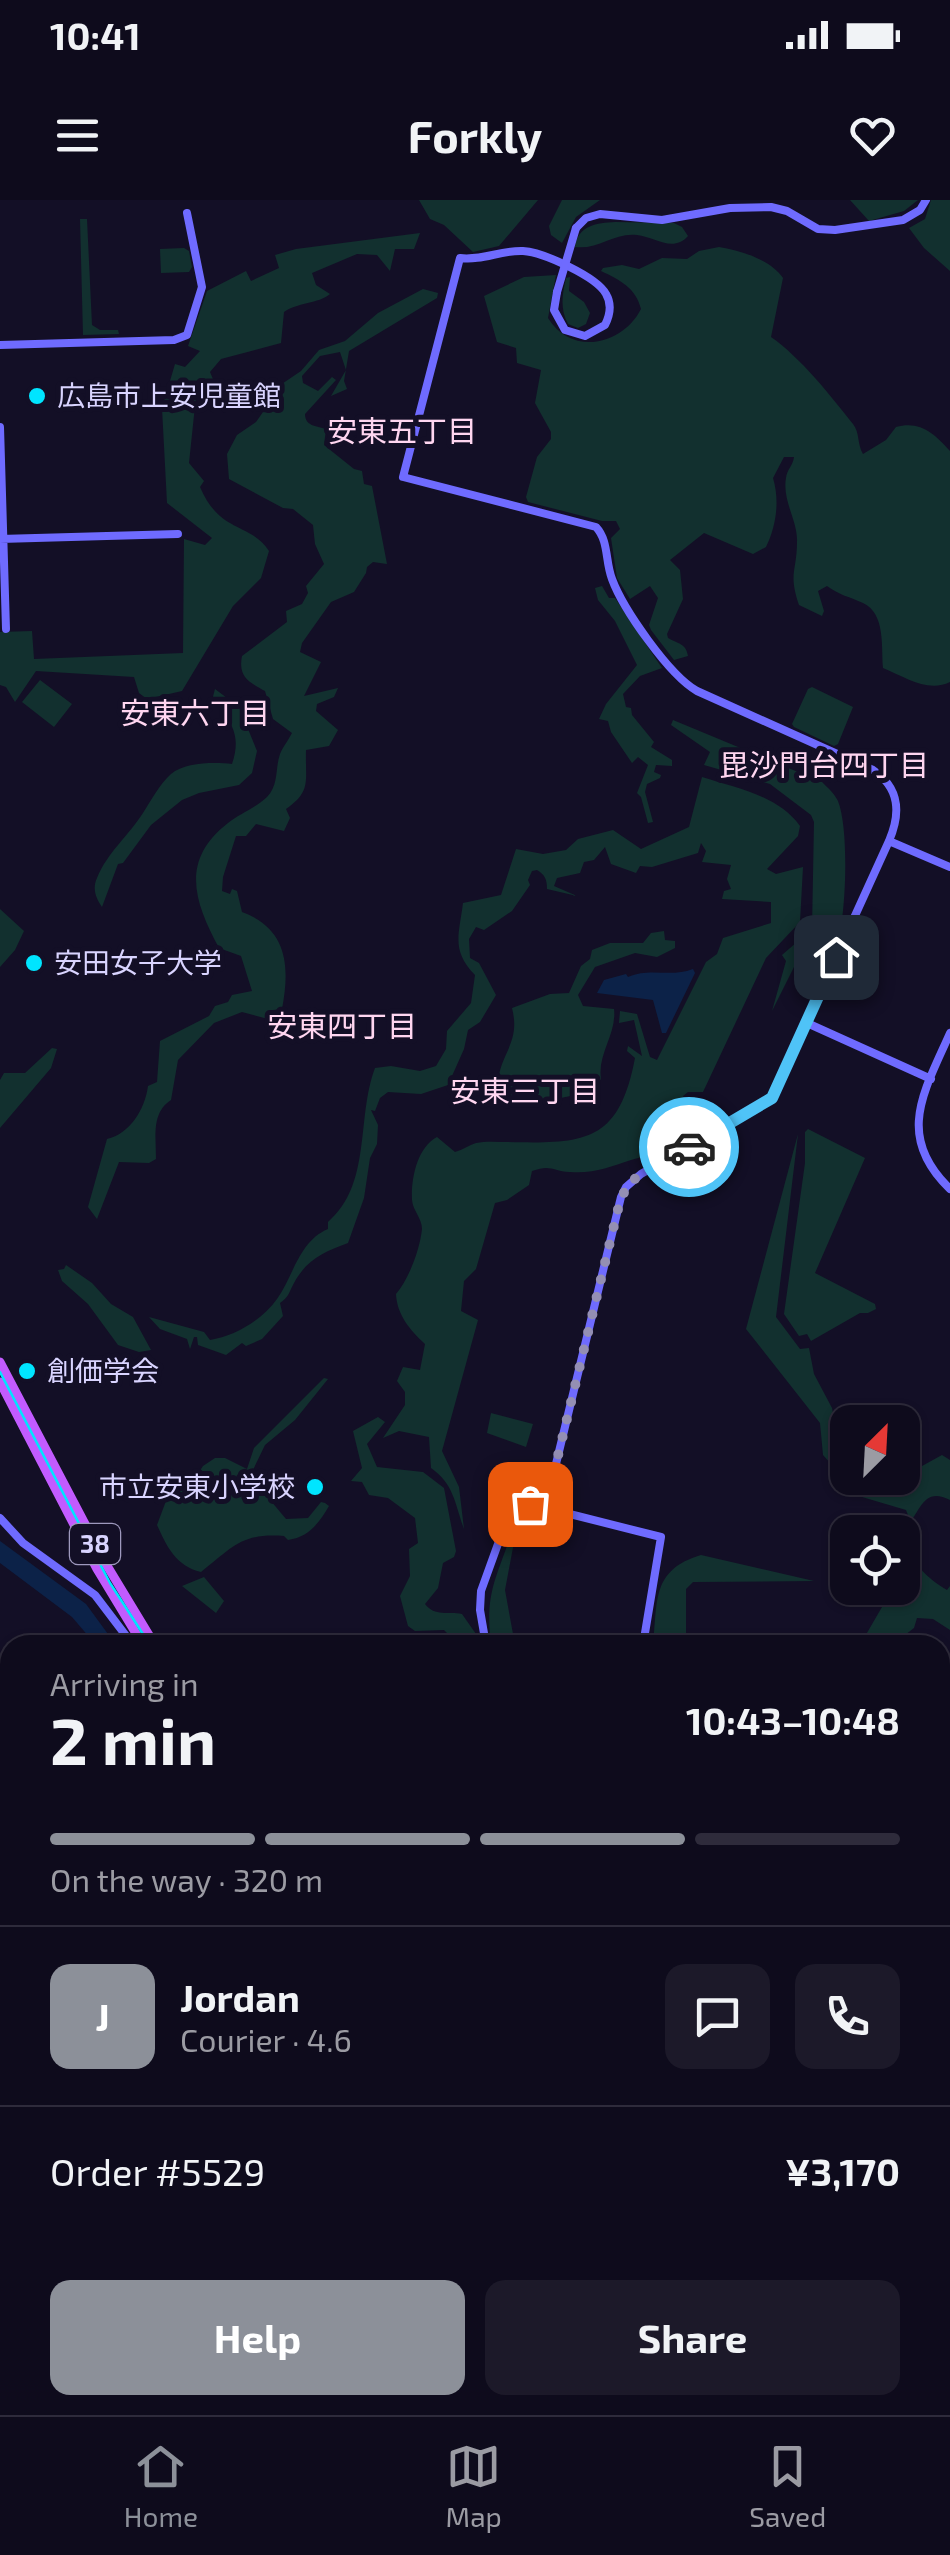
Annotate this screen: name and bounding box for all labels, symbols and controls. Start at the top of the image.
text: 10:41 [50,12,141,58]
icon: menu [50,108,105,163]
text: Forkly [408,108,542,162]
icon: heart [845,108,900,163]
place label: 広島市上安児童館 [57,378,281,412]
marker: 広島市上安児童館 [26,385,48,407]
district label: 安東五丁目 [327,412,477,448]
district label: 安東六丁目 [120,694,270,730]
district label: 毘沙門台四丁目 [719,746,929,782]
pin [794,915,879,1000]
icon: home [809,930,864,985]
place label: 安田女子大学 [54,945,222,979]
marker: 安田女子大学 [23,952,45,974]
district label: 安東四丁目 [267,1007,417,1043]
district label: 安東三丁目 [450,1072,600,1108]
courier [639,1097,739,1197]
icon: car [662,1120,717,1175]
place label: 創価学会 [47,1353,159,1387]
marker: 創価学会 [16,1360,38,1382]
north arrow [830,1405,920,1495]
map controls [830,1405,920,1605]
pin [488,1462,573,1547]
place label: 市立安東小学校 [99,1469,295,1503]
marker: 市立安東小学校 [304,1476,326,1498]
icon: bag [503,1477,558,1532]
button: locate [830,1515,920,1605]
road number: 38 [70,1524,120,1564]
text: Arriving in [50,1664,199,1702]
text: 10:43–10:48 [686,1697,900,1743]
text: 2 min [50,1700,216,1778]
text: On the way · 320 m [50,1860,323,1898]
button: chat [665,1964,770,2069]
button: phone [795,1964,900,2069]
text: Jordan [180,1974,300,2020]
text: J [95,1993,110,2039]
text: Courier · 4.6 [180,2020,352,2058]
text: Order #5529 [50,2148,265,2194]
text: ¥3,170 [785,2148,900,2194]
button: Help [50,2280,465,2395]
button: Share [485,2280,900,2395]
tab: Home [124,2439,198,2533]
tab: Map [446,2439,502,2533]
tab: Saved [749,2439,826,2533]

